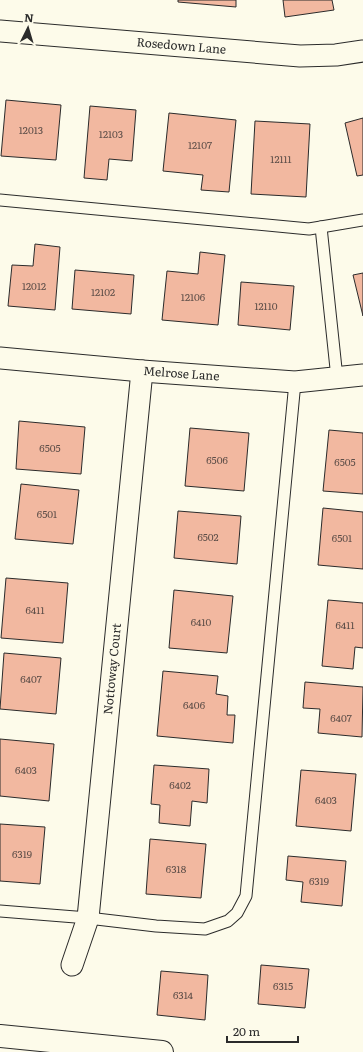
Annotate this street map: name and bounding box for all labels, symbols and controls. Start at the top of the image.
north arrow [8,8,48,48]
text: N [24,9,34,25]
street label: Rosedown Lane [136,32,227,58]
house number: 12013 [19,122,43,137]
house number: 12103 [99,126,123,141]
house number: 12107 [188,137,212,152]
house number: 12111 [270,151,292,166]
house number: 12012 [22,278,46,293]
house number: 12102 [91,284,115,299]
house number: 12106 [181,289,206,304]
house number: 12110 [254,298,278,313]
street label: Melrose Lane [143,361,220,385]
house number: 6505 [39,440,61,455]
house number: 6506 [206,452,228,467]
house number: 6505 [334,454,356,469]
house number: 6501 [37,506,57,521]
house number: 6502 [197,529,219,544]
house number: 6501 [332,530,352,545]
house number: 6411 [25,602,45,617]
house number: 6410 [191,614,212,629]
house number: 6411 [335,617,355,632]
street label: Nottoway Court [98,622,125,715]
house number: 6407 [20,671,42,686]
house number: 6406 [183,697,206,712]
house number: 6407 [330,710,352,725]
house number: 6403 [15,762,37,777]
house number: 6402 [169,777,191,792]
house number: 6403 [315,792,337,807]
house number: 6319 [12,846,32,861]
house number: 6318 [166,861,187,876]
house number: 6319 [309,873,329,888]
house number: 6315 [273,978,293,993]
house number: 6314 [173,987,193,1002]
scale bar [227,1018,298,1044]
text: 20 m [233,1022,260,1040]

